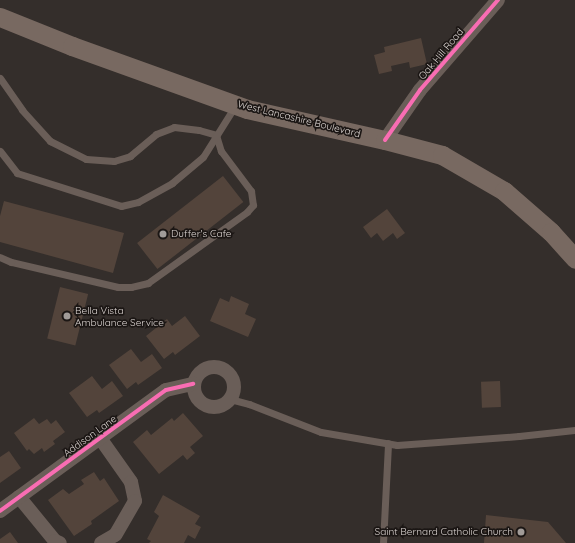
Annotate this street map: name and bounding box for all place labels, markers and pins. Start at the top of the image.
place label: Duffer's Cafe [171,228,231,240]
marker: Duffer's Cafe [158,229,168,239]
place label: Bella Vista Ambulance Service [75,304,164,328]
marker: Bella Vista Ambulance Service [62,311,72,321]
place label: Saint Bernard Catholic Church [375,526,513,538]
marker: Saint Bernard Catholic Church [516,527,526,537]

